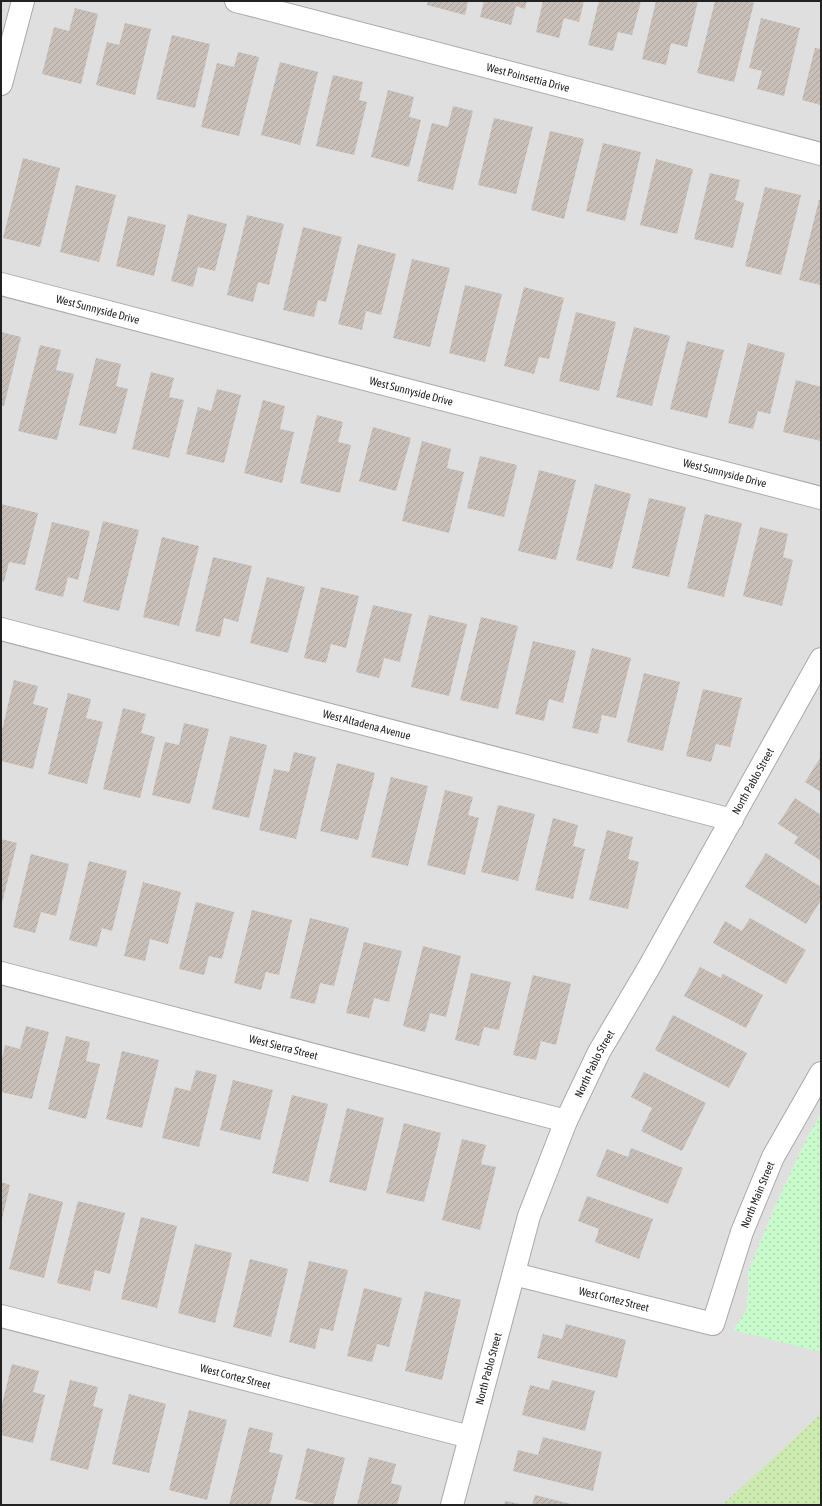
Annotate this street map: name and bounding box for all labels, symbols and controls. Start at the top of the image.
street label: West Poinsettia Drive [485,61,571,94]
street label: West Sunnyside Drive [55,293,141,326]
street label: West Sunnyside Drive [368,374,454,408]
street label: West Sunnyside Drive [682,456,768,490]
street label: West Altadena Avenue [321,707,412,742]
street label: North Pablo Street [730,746,776,816]
street label: North Pablo Street [572,1028,617,1099]
street label: West Sierra Street [248,1032,319,1062]
street label: North Main Street [738,1160,777,1230]
street label: West Cortez Street [577,1284,650,1314]
street label: North Pablo Street [473,1331,504,1406]
street label: West Cortez Street [199,1362,272,1391]

